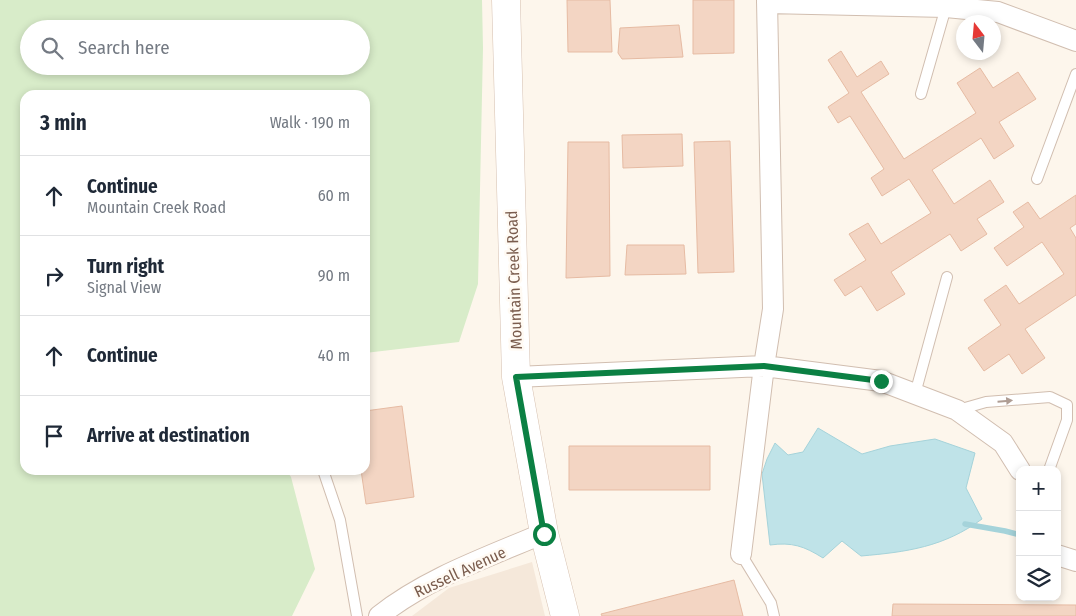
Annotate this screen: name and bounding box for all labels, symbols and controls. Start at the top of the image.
north arrow [956,15,1001,60]
search box [20,20,370,75]
icon: search [38,34,66,62]
text: Search here [78,36,170,59]
text: 3 min [40,110,87,136]
text: Walk · 190 m [270,113,350,132]
text: Continue [87,175,158,198]
icon: ahead [40,182,68,210]
text: 60 m [318,186,350,205]
text: Mountain Creek Road [87,198,226,217]
street label: Mountain Creek Road [502,210,526,350]
text: Turn right [87,255,164,278]
icon: right [40,262,68,290]
text: 90 m [318,266,350,285]
text: Signal View [87,278,161,297]
icon: ahead [40,342,68,370]
text: Continue [87,344,158,367]
text: 40 m [318,346,350,365]
route end [870,370,893,393]
one-way arrow [997,396,1013,404]
icon: arrive [40,422,68,450]
text: Arrive at destination [87,424,250,447]
map controls [1016,466,1061,601]
button: + [1016,466,1061,511]
button: − [1016,511,1061,556]
route start [533,523,556,546]
street label: Russell Avenue [411,542,509,601]
button: layers [1016,556,1061,601]

